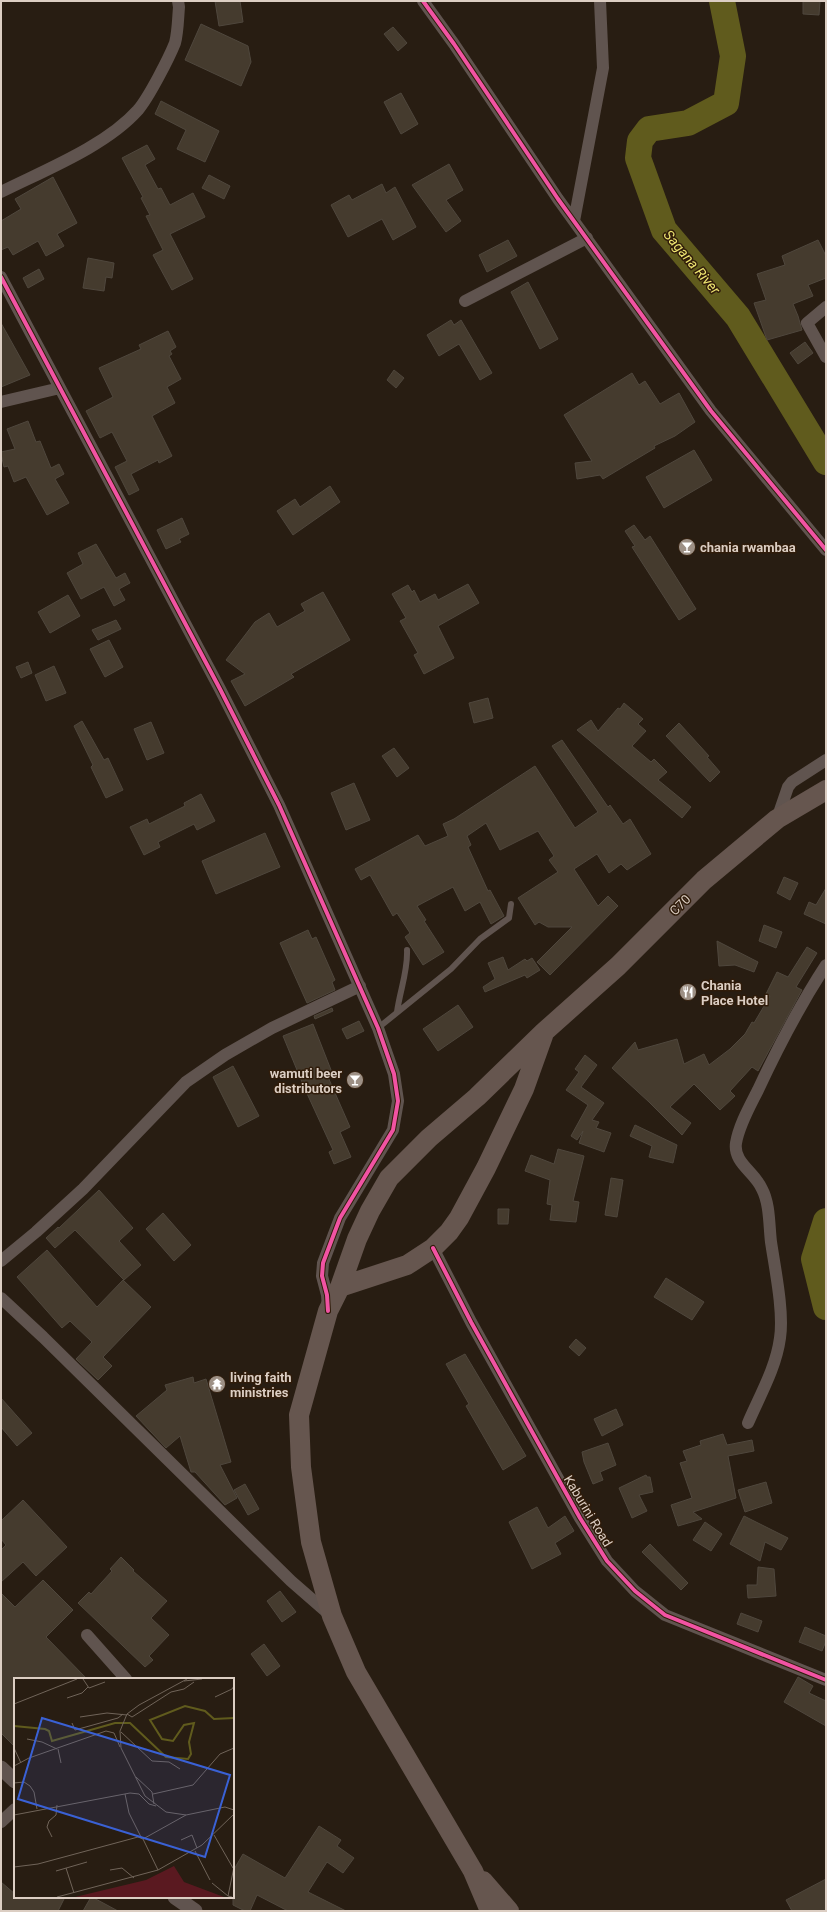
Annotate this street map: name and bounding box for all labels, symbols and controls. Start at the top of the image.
water label: Sagana River [661,227,724,298]
bar icon: chania rwambaa [677,537,697,557]
place label: chania rwambaa [700,540,796,555]
street label: C70 [667,892,693,918]
place label: Chania Place Hotel [701,978,768,1008]
restaurant icon: Chania Place Hotel [678,982,698,1002]
place label: wamuti beer distributors [270,1066,342,1096]
bar icon: wamuti beer distributors [345,1070,365,1090]
place label: living faith ministries [230,1370,292,1400]
temple icon: living faith ministries [207,1374,227,1394]
street label: Kaburini Road [561,1473,615,1549]
inset map [14,1678,234,1898]

